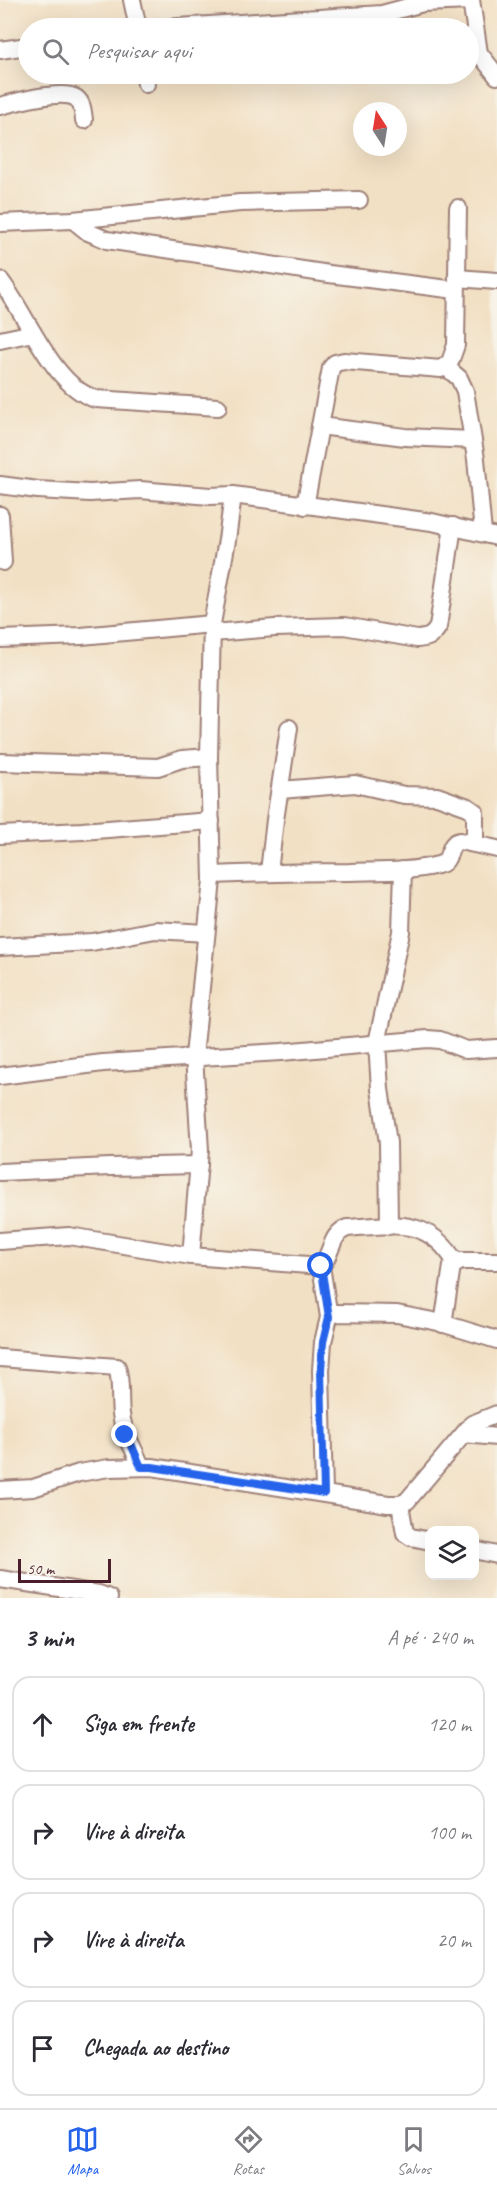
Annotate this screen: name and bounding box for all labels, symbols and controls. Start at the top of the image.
search box [18,18,479,84]
icon: search [39,35,72,68]
text: Pesquisar aqui [87,37,192,65]
north arrow [353,102,407,156]
route start [307,1252,333,1278]
route end [111,1421,137,1447]
map controls [425,1526,479,1580]
button: layers [425,1526,479,1580]
scale bar [18,1556,111,1584]
text: 50 m [27,1559,54,1579]
text: 3 min [24,1621,74,1654]
text: A pé · 240 m [388,1625,473,1650]
icon: ahead [26,1708,59,1741]
text: Siga em frente [83,1710,194,1738]
text: 120 m [428,1712,471,1737]
icon: right [26,1816,59,1849]
text: Vire à direita [83,1818,183,1846]
text: 100 m [428,1820,471,1845]
icon: right [26,1924,59,1957]
text: Vire à direita [83,1926,183,1954]
text: 20 m [437,1928,471,1953]
icon: arrive [26,2032,59,2065]
text: Chegada ao destino [83,2034,228,2062]
tab: Mapa [66,2123,99,2179]
tab: Rotas [232,2123,265,2179]
tab: Salvos [397,2123,431,2179]

